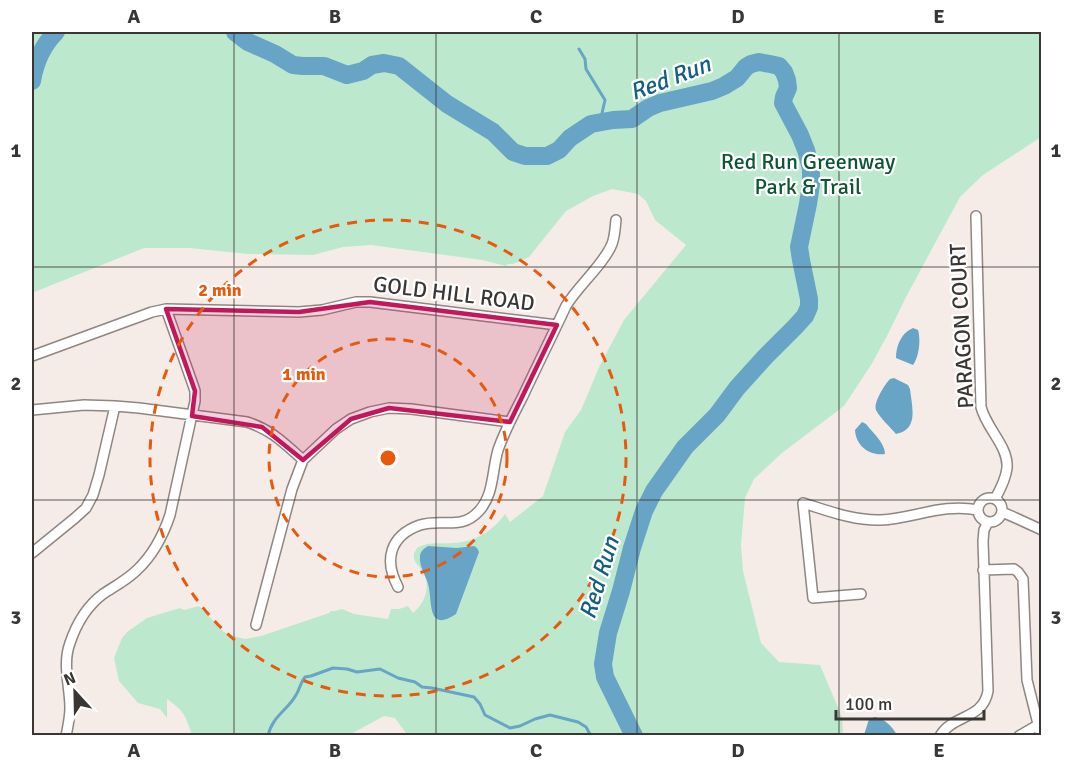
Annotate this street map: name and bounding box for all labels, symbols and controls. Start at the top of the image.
text: A [128,4,141,29]
text: B [329,4,341,29]
text: C [530,4,542,29]
text: D [731,4,745,29]
text: E [933,4,945,29]
water label: Red Run [625,49,716,107]
text: 1 [11,138,22,163]
text: 1 [1051,138,1062,163]
park label: Red Run Greenway Park & Trail [721,148,896,200]
street label: PARAGON COURT [944,242,979,409]
street label: GOLD HILL ROAD [372,270,536,317]
text: 2 min [198,279,242,301]
text: 1 min [282,363,326,385]
text: 2 [11,371,21,396]
text: 2 [1051,371,1061,396]
centre of rings [378,448,398,468]
water label: Red Run [572,532,626,623]
text: 3 [11,605,21,630]
text: 3 [1051,605,1061,630]
north arrow [45,662,105,722]
text: N [61,668,79,690]
scale bar [836,683,984,721]
text: 100 m [845,693,892,715]
text: A [128,738,141,763]
text: B [329,738,341,763]
text: C [530,738,542,763]
text: D [731,738,745,763]
text: E [933,738,945,763]

